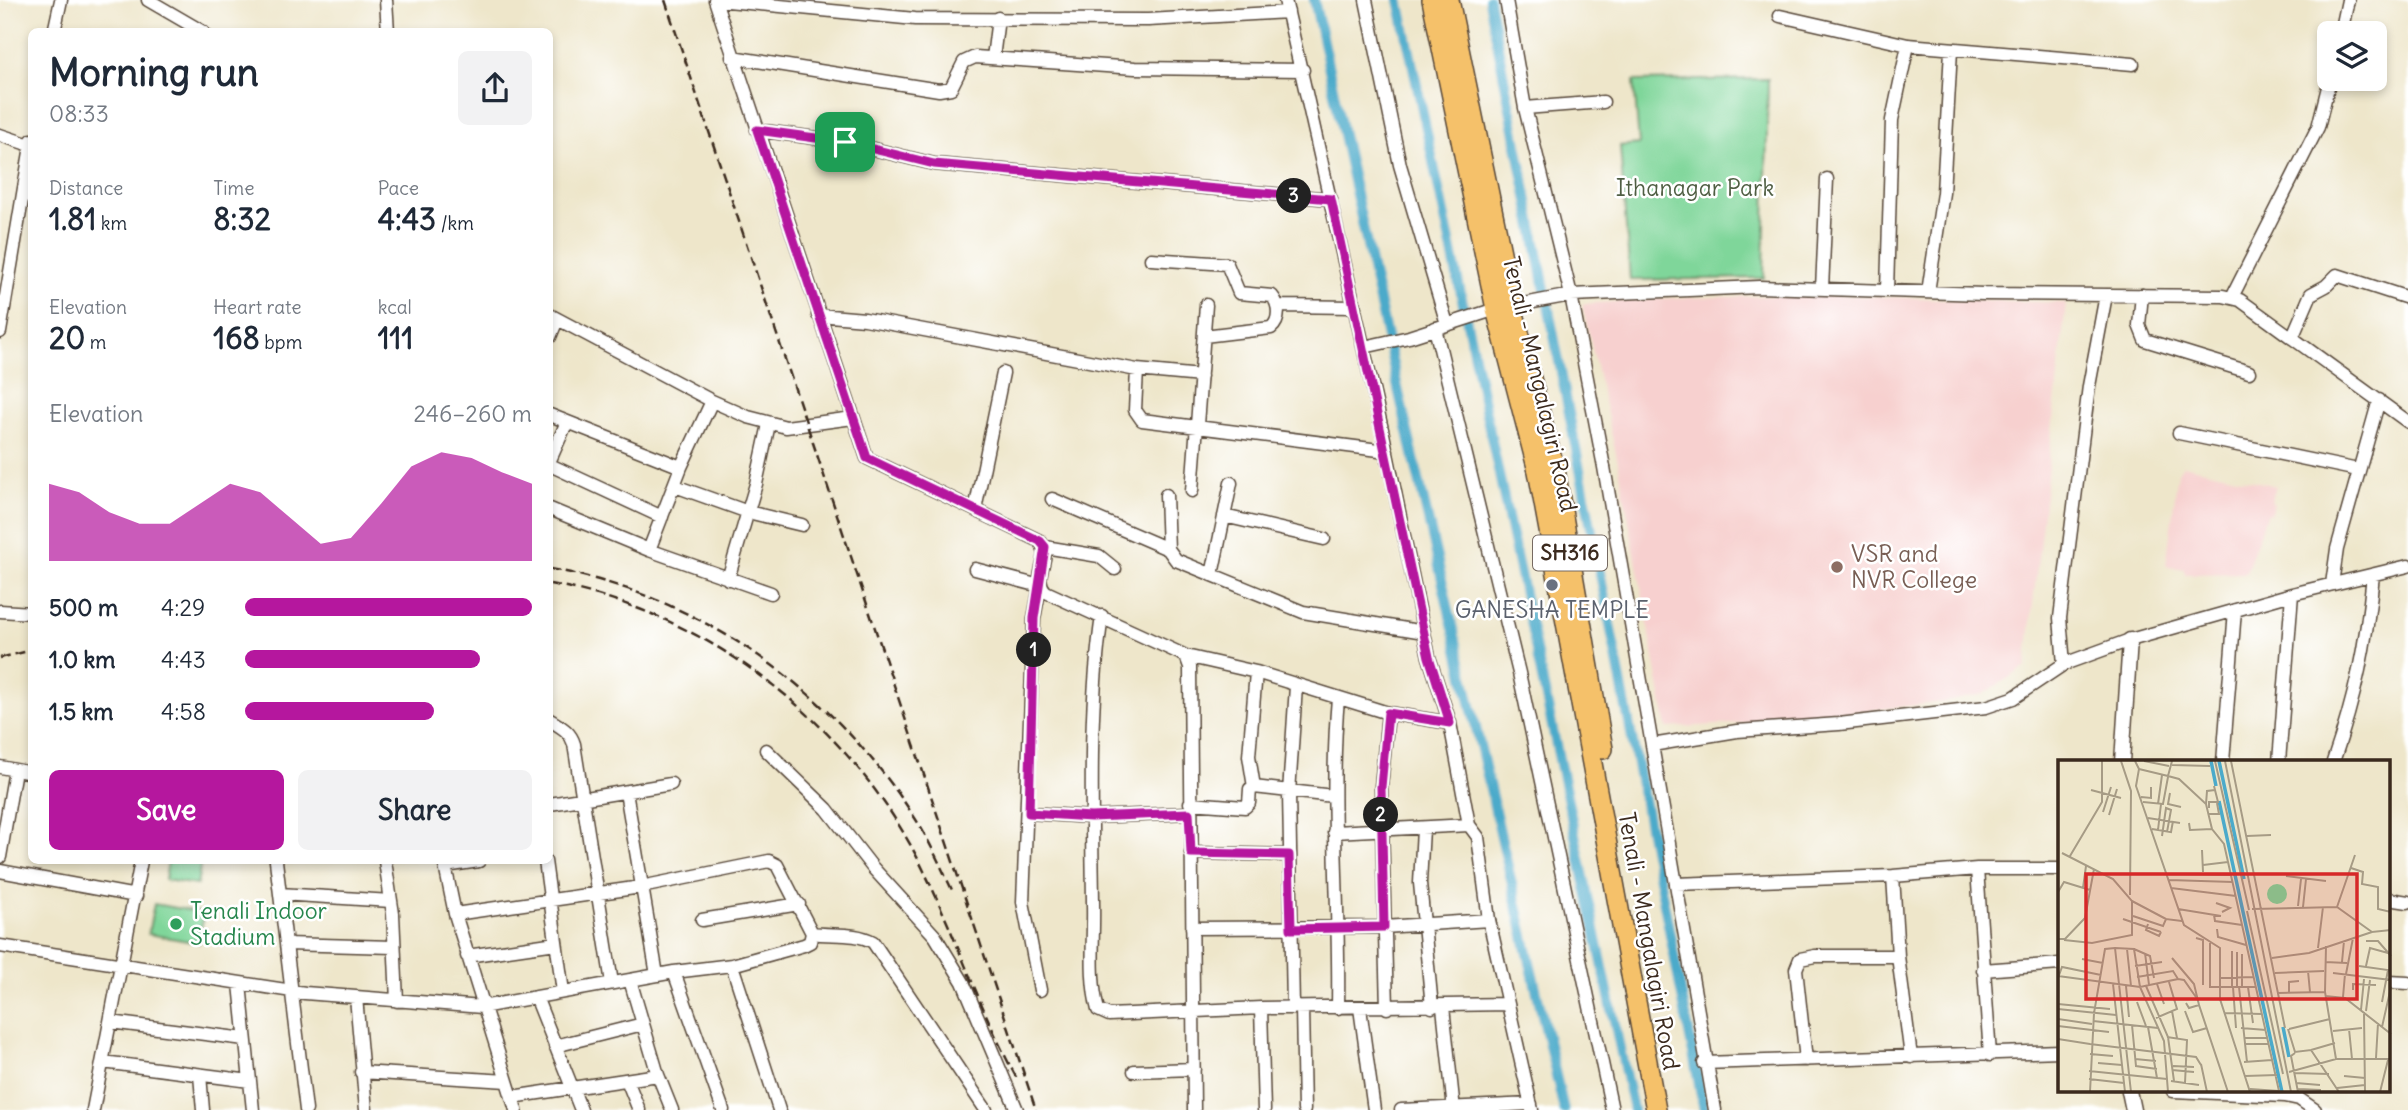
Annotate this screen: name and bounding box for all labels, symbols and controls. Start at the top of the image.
map controls [2317,21,2387,91]
button: layers [2317,21,2387,91]
text: Morning run [49,49,259,96]
button: share [458,51,532,125]
text: 08:33 [49,99,109,128]
pin [815,112,875,172]
icon: arrive [826,123,864,161]
park label: Ithanagar Park [1616,173,1774,202]
text: Distance [49,176,123,200]
text: Time [213,176,254,200]
text: Pace [378,176,419,200]
pin: 3 [1276,178,1312,214]
text: 3 [1288,183,1299,207]
text: 1.81 [49,200,96,238]
text: 8:32 [213,200,271,238]
text: 4:43 [378,200,436,238]
text: km [96,211,127,235]
text: /km [436,211,474,235]
street label: Tenali - Mangalagiri Road [1497,253,1584,515]
text: Elevation [49,295,127,319]
text: Heart rate [213,295,301,319]
text: kcal [378,295,412,319]
text: 20 [49,319,85,357]
text: 168 [213,319,260,357]
text: 111 [378,319,413,357]
text: m [85,330,106,354]
text: bpm [260,330,302,354]
text: Elevation [49,399,143,428]
text: 246–260 m [413,399,532,428]
road number: SH316 [1533,536,1607,570]
place label: VSR and NVR College [1851,539,1977,594]
marker: VSR and NVR College [1829,559,1845,575]
marker: GANESHA TEMPLE [1544,577,1560,593]
text: 500 m [49,593,118,622]
text: 4:29 [161,593,205,622]
place label: GANESHA TEMPLE [1455,595,1649,624]
pin: 1 [1016,632,1052,668]
text: 1 [1030,637,1037,661]
text: 1.0 km [49,645,115,674]
text: 4:43 [161,645,206,674]
text: 1.5 km [49,697,114,726]
text: 4:58 [161,697,206,726]
inset map [2058,760,2390,1092]
button: Save [49,770,284,850]
button: Share [298,770,532,850]
pin: 2 [1364,798,1398,832]
text: 2 [1375,802,1386,826]
street label: Tenali - Mangalagiri Road [1613,810,1686,1072]
place label: Tenali Indoor Stadium [190,896,328,951]
marker: Tenali Indoor Stadium [168,916,184,932]

